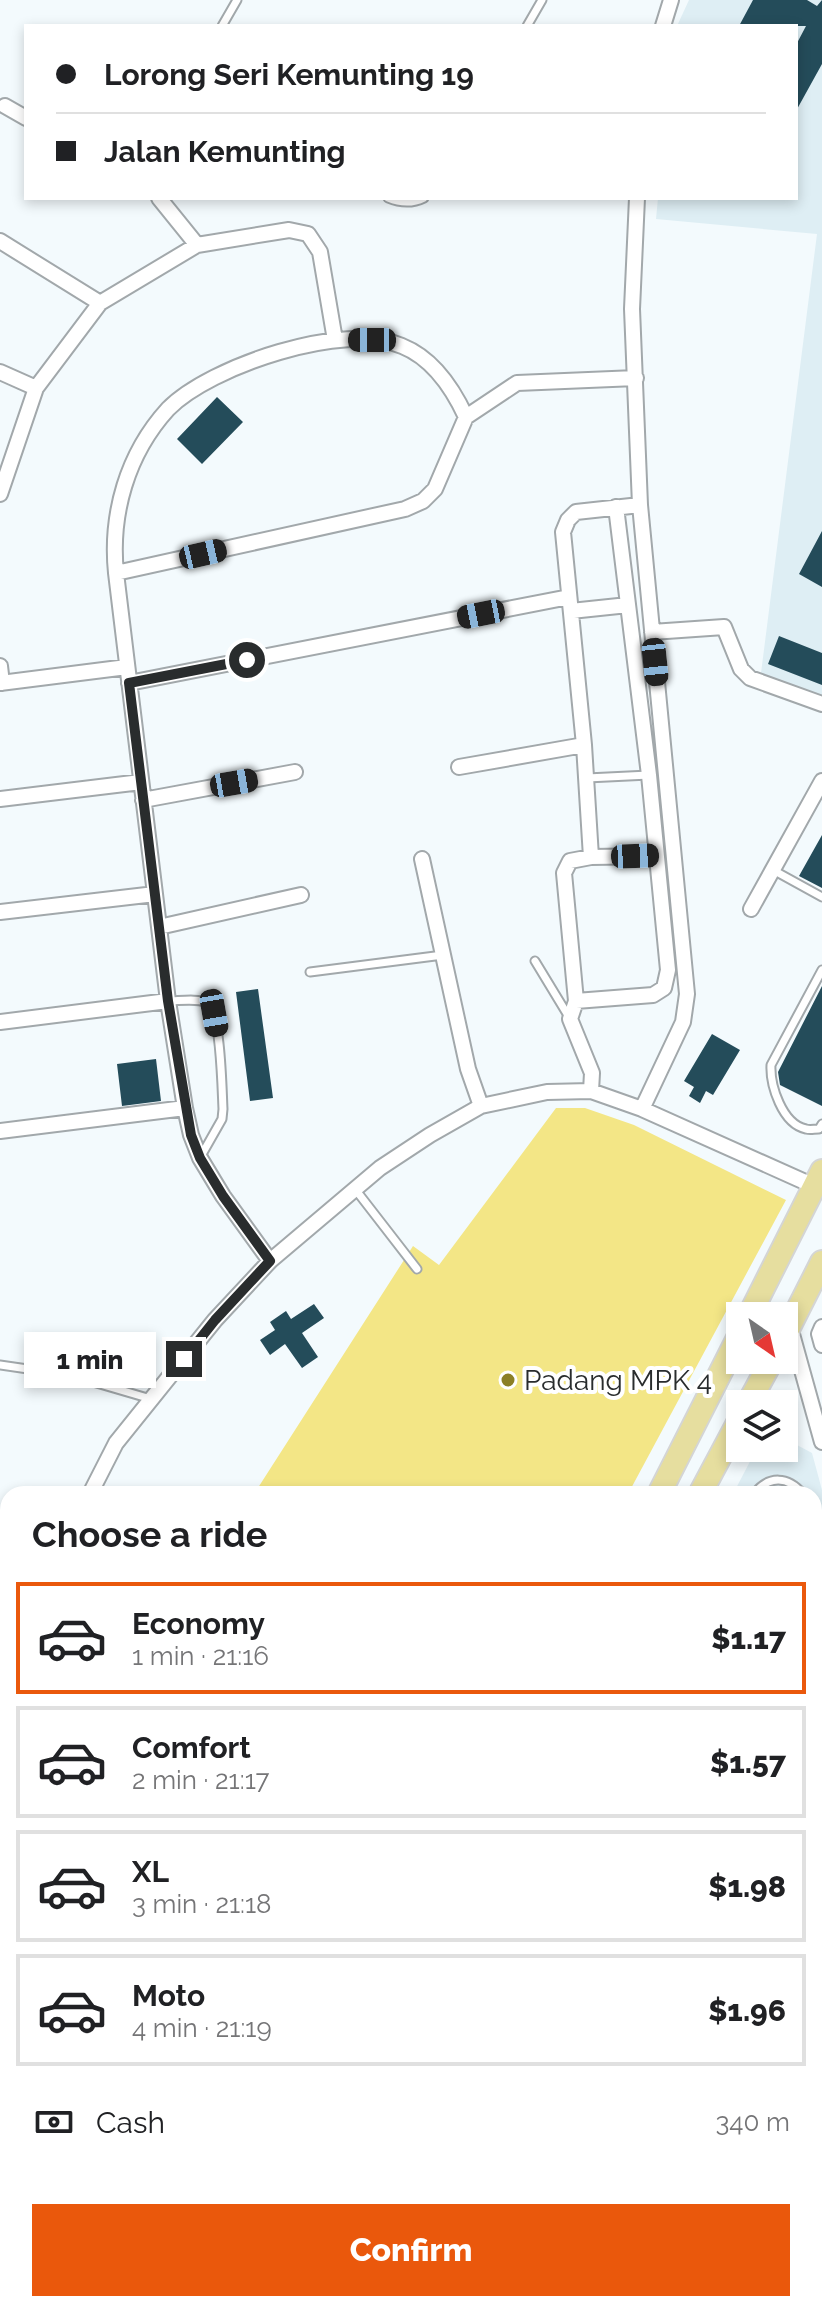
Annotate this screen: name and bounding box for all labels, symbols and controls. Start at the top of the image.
text: Lorong Seri Kemunting 19 [104,57,474,92]
text: Jalan Kemunting [104,134,346,169]
car [348,328,396,352]
car [177,537,229,571]
car [455,598,507,630]
car [641,637,669,687]
route start [229,642,265,678]
car [208,767,260,799]
car [611,843,659,869]
car [198,987,230,1039]
north arrow [726,1302,798,1374]
map controls [726,1302,798,1462]
callout: 1 min [24,1331,156,1387]
route end [166,1341,202,1377]
text: 1 min [57,1345,123,1375]
place label: Padang MPK 4 [524,1364,712,1397]
marker: Padang MPK 4 [499,1371,517,1389]
button: layers [726,1390,798,1462]
text: Choose a ride [32,1513,267,1555]
icon: car [36,1602,108,1674]
text: Economy [132,1606,265,1641]
text: $1.17 [711,1621,786,1656]
text: 1 min · 21:16 [132,1641,269,1671]
icon: car [36,1726,108,1798]
text: Comfort [132,1730,251,1765]
text: $1.57 [710,1745,786,1780]
text: 2 min · 21:17 [132,1765,270,1795]
icon: car [36,1850,108,1922]
text: XL [132,1854,169,1889]
text: $1.98 [708,1869,786,1904]
text: 3 min · 21:18 [132,1889,272,1919]
icon: car [36,1974,108,2046]
text: Moto [132,1978,205,2013]
text: $1.96 [708,1993,786,2028]
text: 4 min · 21:19 [132,2013,272,2043]
icon: cash [32,2100,76,2144]
text: Cash [96,2105,165,2140]
text: 340 m [715,2107,790,2137]
button: Confirm [32,2204,790,2296]

